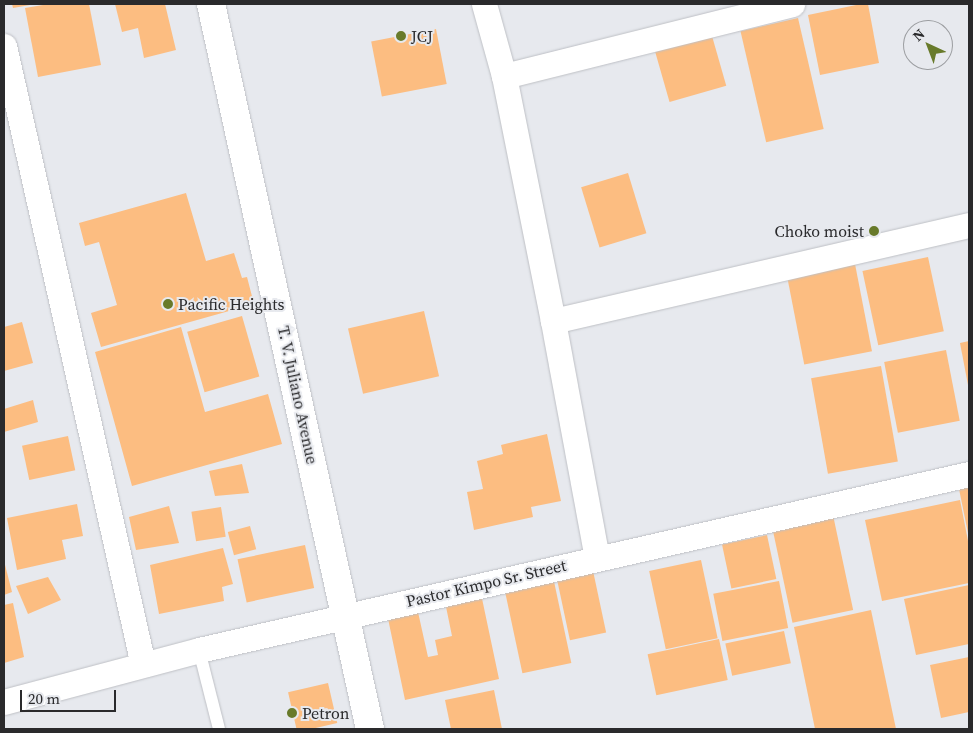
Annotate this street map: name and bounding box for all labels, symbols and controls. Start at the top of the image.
north arrow [903,20,953,70]
text: N [908,24,929,46]
place label: JCJ [411,26,433,46]
marker: JCJ [395,30,407,42]
place label: Choko moist [775,221,864,241]
marker: Choko moist [868,225,880,237]
place label: Pacific Heights [178,294,284,314]
marker: Pacific Heights [162,298,174,310]
street label: T. V. Juliano Avenue [274,324,322,466]
street label: Pastor Kimpo Sr. Street [404,555,568,611]
scale bar [22,680,119,712]
text: 20 m [28,688,60,709]
place label: Petron [302,703,350,723]
marker: Petron [286,707,298,719]

